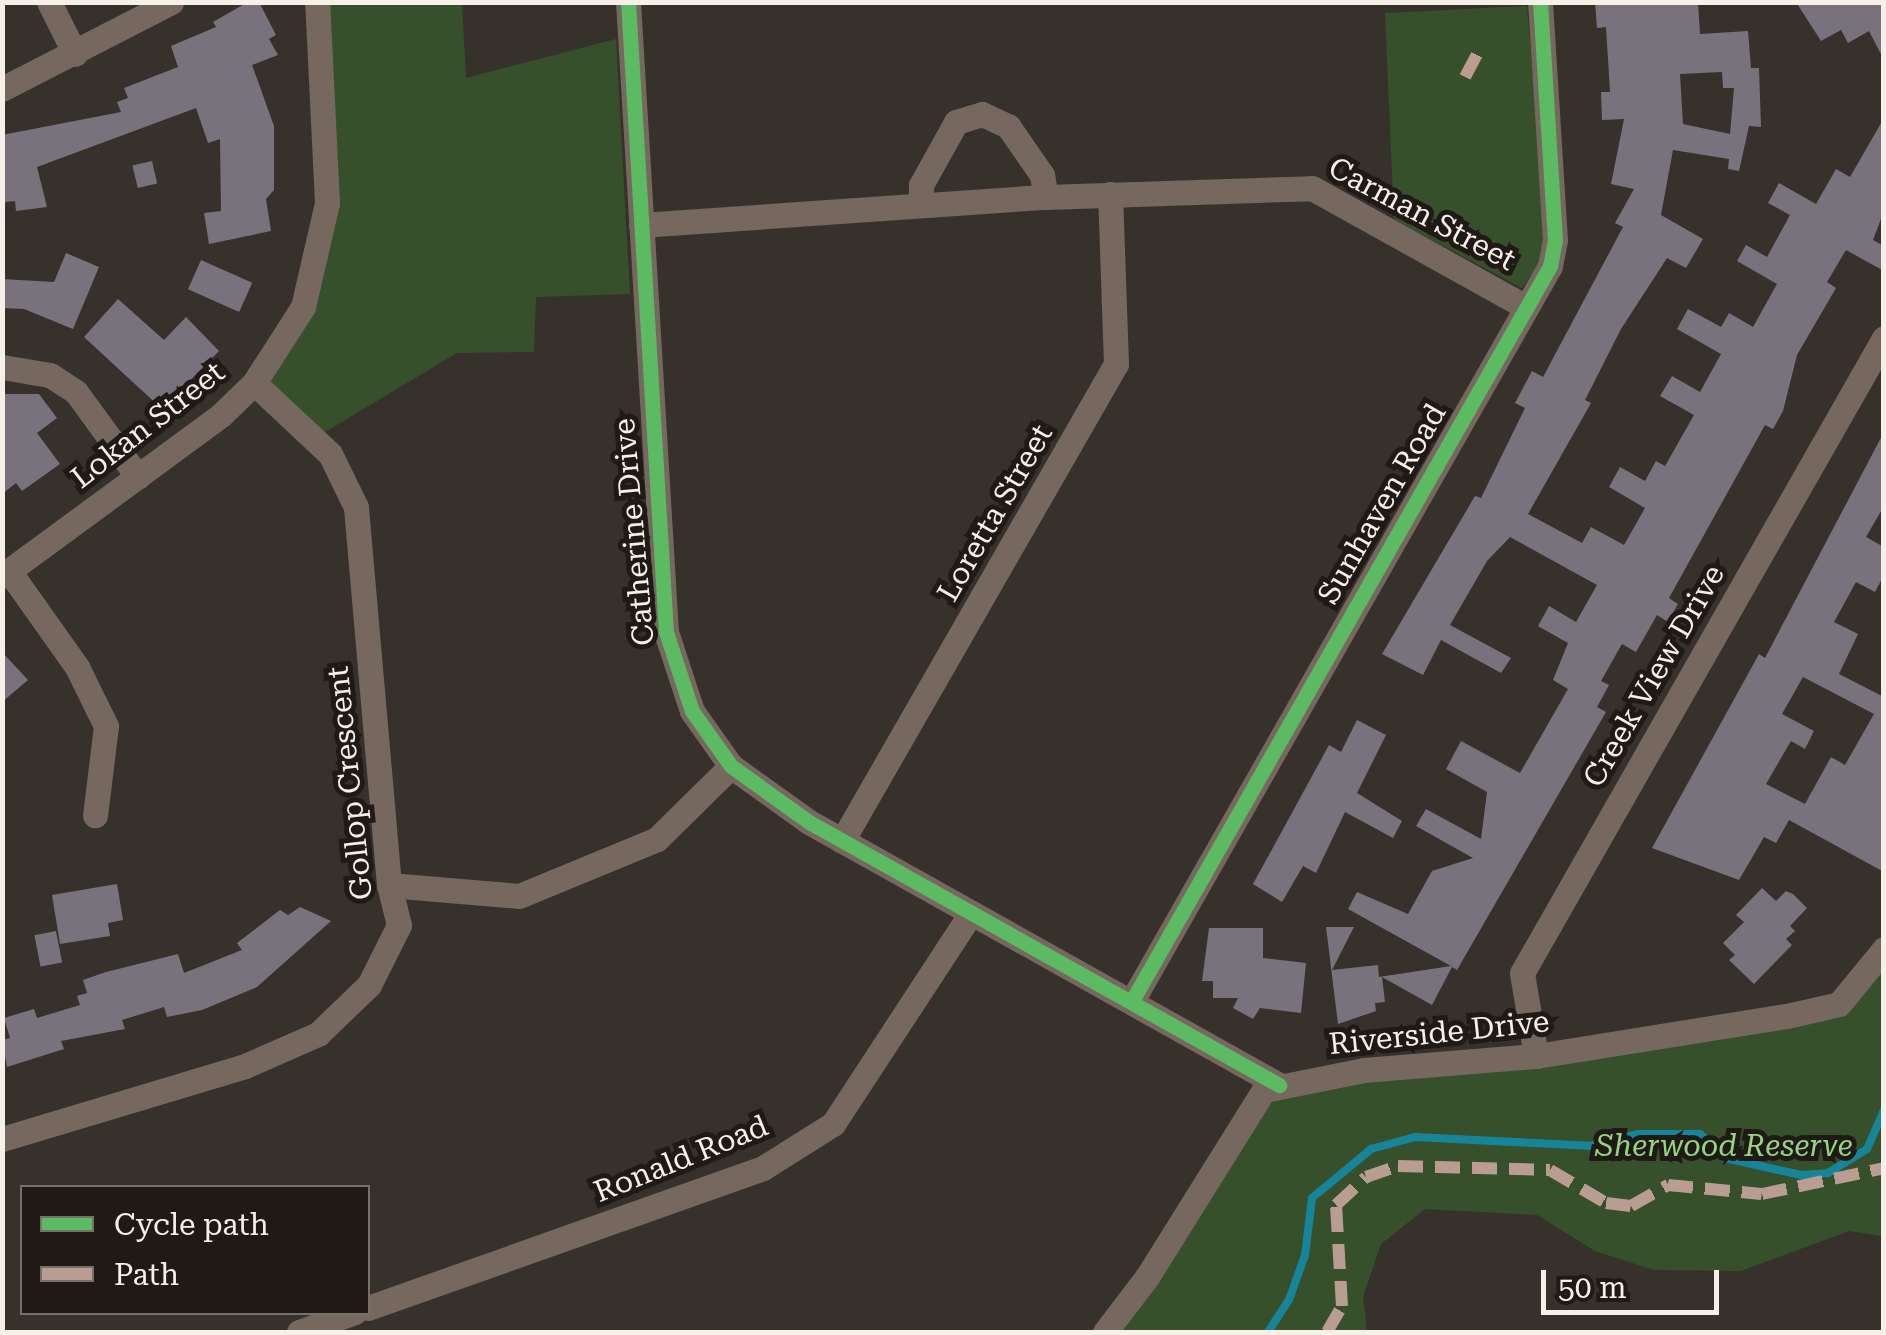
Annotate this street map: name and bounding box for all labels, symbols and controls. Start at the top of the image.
street label: Carman Street [1322,150,1522,278]
street label: Lokan Street [64,354,232,496]
street label: Sunhaven Road [1310,398,1454,610]
street label: Catherine Drive [606,417,662,647]
street label: Loretta Street [930,418,1060,608]
street label: Creek View Drive [1576,559,1732,793]
street label: Gollop Crescent [320,664,380,902]
street label: Riverside Drive [1327,1004,1551,1062]
street label: Ronald Road [589,1108,773,1210]
park label: Sherwood Reserve [1595,1128,1853,1164]
legend [20,1185,370,1315]
text: Cycle path [114,1207,269,1242]
scale bar [1546,1250,1724,1312]
text: Path [114,1257,179,1292]
text: 50 m [1558,1270,1627,1305]

